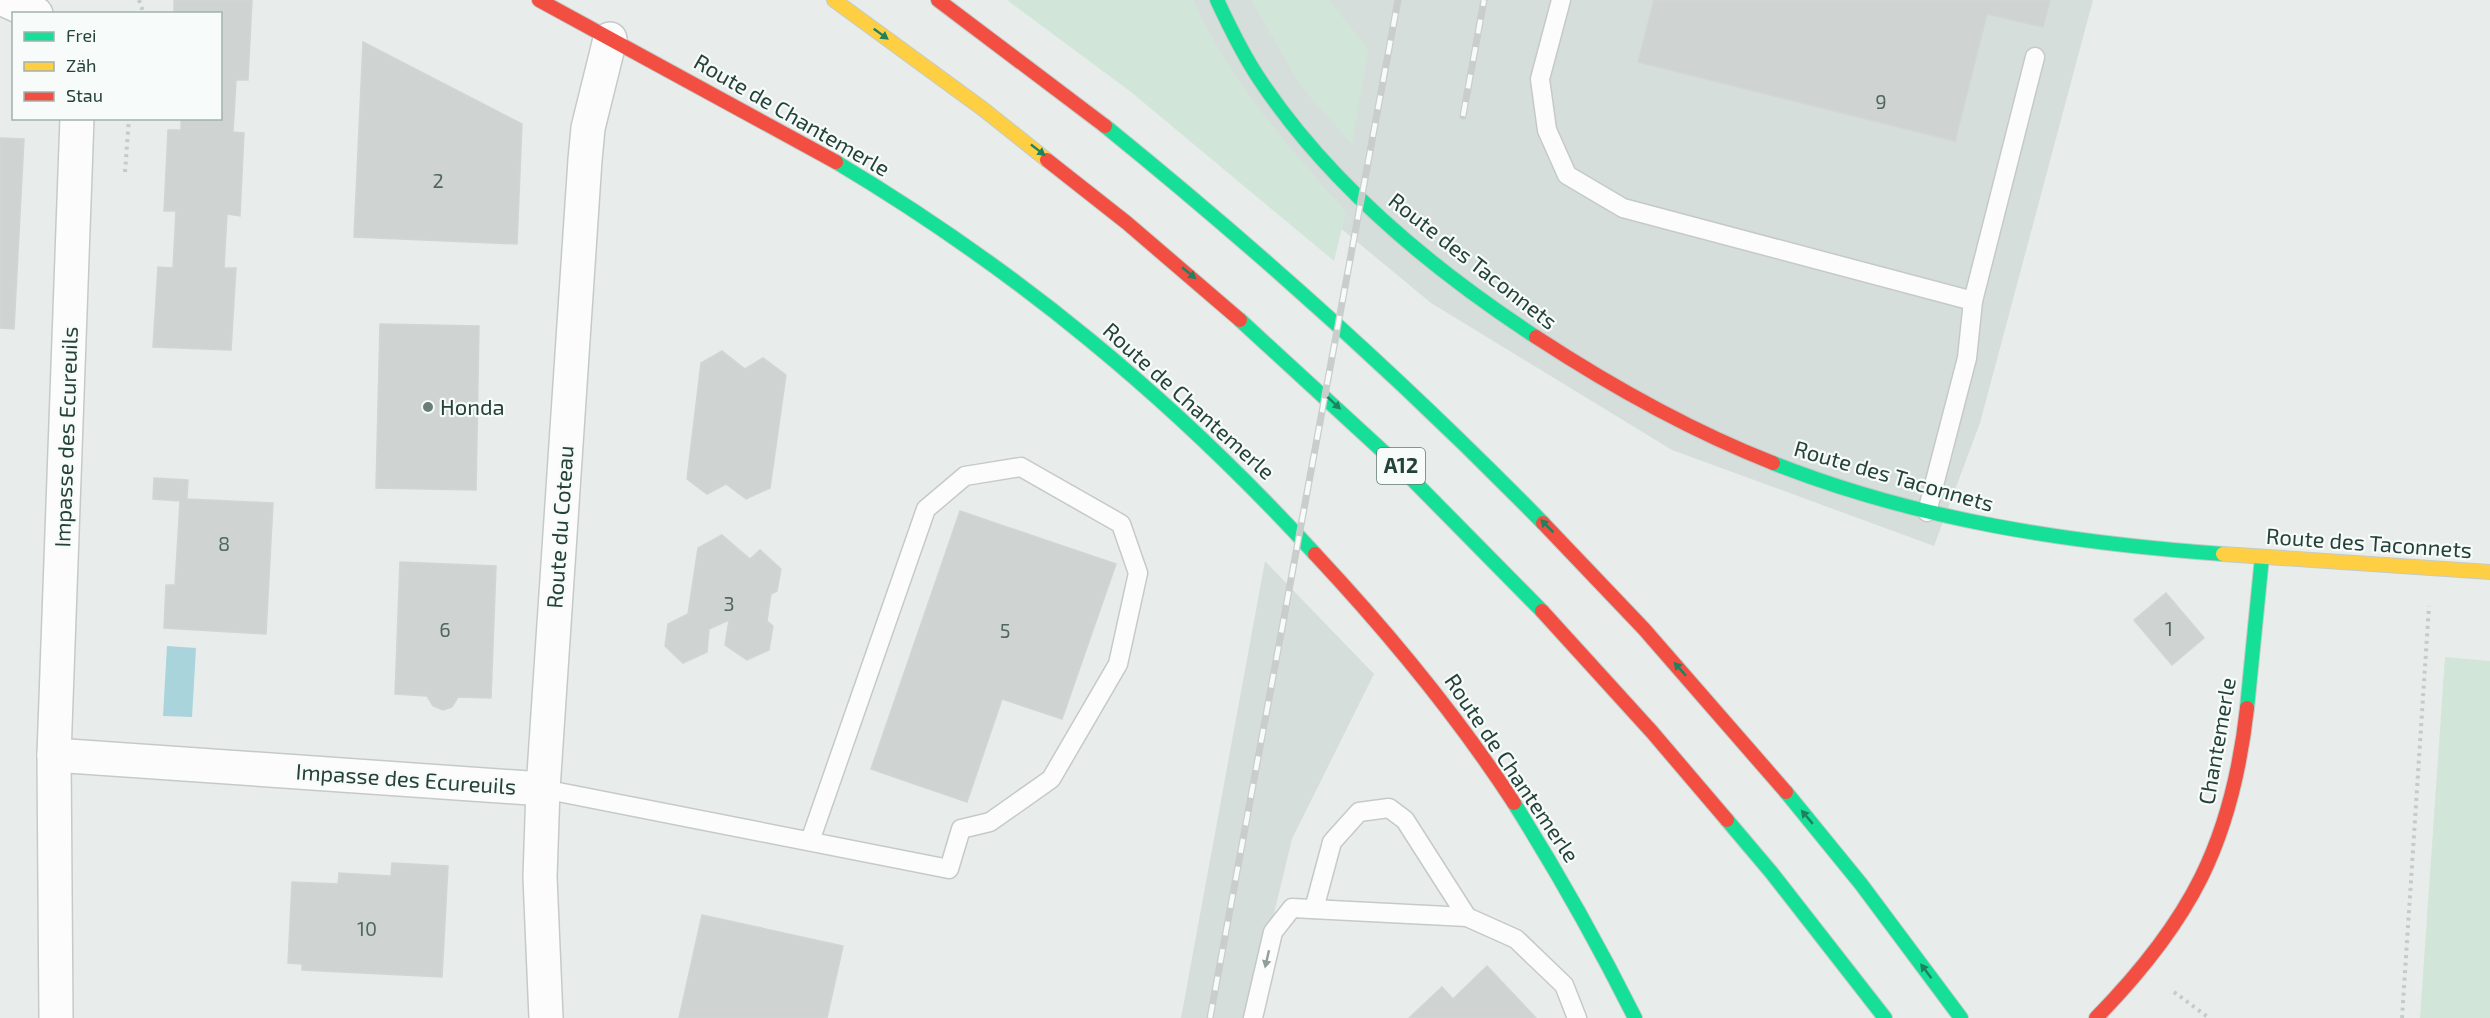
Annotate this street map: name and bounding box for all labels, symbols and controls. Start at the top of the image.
legend [12,12,222,120]
text: Frei [66,24,97,46]
one-way arrow [873,28,889,40]
street label: Route de Chantemerle [690,47,895,181]
text: Zäh [66,54,97,76]
text: Stau [66,84,103,106]
house number: 9 [1875,89,1887,113]
one-way arrow [1030,144,1045,156]
house number: 2 [432,168,444,192]
street label: Route des Taconnets [1384,186,1563,334]
one-way arrow [1181,267,1197,280]
street label: Route de Chantemerle [1099,316,1281,484]
street label: Impasse des Ecureuils [48,326,82,548]
place label: Honda [440,393,505,419]
one-way arrow [1327,396,1342,410]
marker: Honda [421,400,435,414]
street label: Route des Taconnets [1791,434,1997,516]
street label: Route du Coteau [540,444,578,609]
road number: A12 [1377,448,1425,484]
one-way arrow [1540,519,1554,534]
street label: Route des Taconnets [2265,522,2473,562]
house number: 8 [218,531,230,555]
house number: 3 [723,591,735,615]
house number: 1 [2165,616,2173,640]
house number: 6 [439,617,451,641]
house number: 5 [1000,618,1010,642]
one-way arrow [1674,662,1687,677]
street label: Route de Chantemerle [1440,668,1586,867]
street label: Chantemerle [2192,675,2240,806]
street label: Impasse des Ecureuils [295,757,517,799]
one-way arrow [1801,810,1814,825]
house number: 10 [357,916,377,940]
one-way arrow [1261,950,1271,968]
one-way arrow [1921,964,1933,979]

